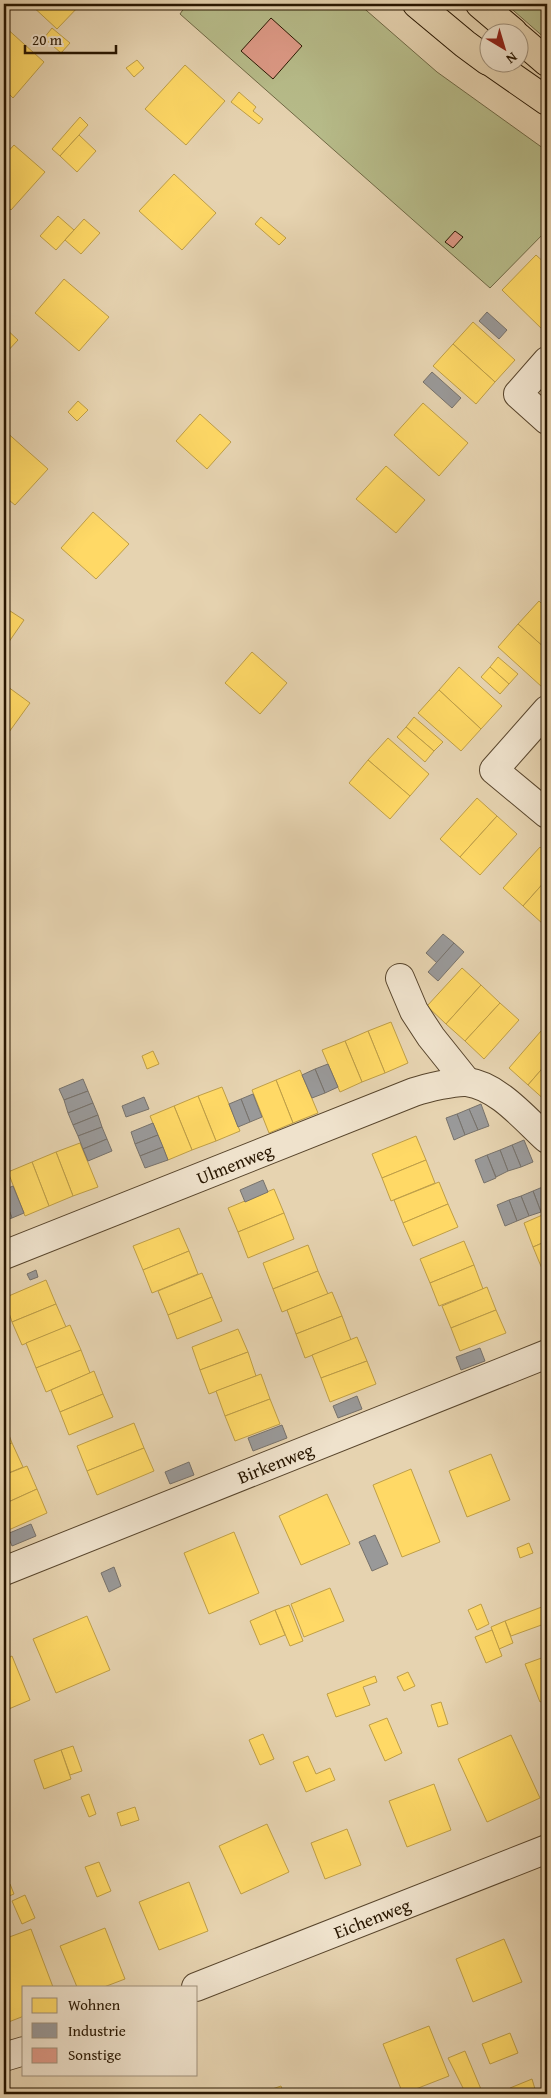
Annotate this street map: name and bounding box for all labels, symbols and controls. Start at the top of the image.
scale bar [25,22,116,54]
north arrow [478,22,528,72]
text: 20 m [32,29,63,50]
text: N [502,47,522,69]
street label: Ulmenweg [192,1136,277,1191]
street label: Birkenweg [233,1435,317,1490]
street label: Eichenweg [330,1891,414,1945]
legend [22,1986,198,2076]
text: Wohnen [68,1994,121,2015]
text: Industrie [68,2020,126,2041]
text: Sonstige [68,2044,121,2065]

